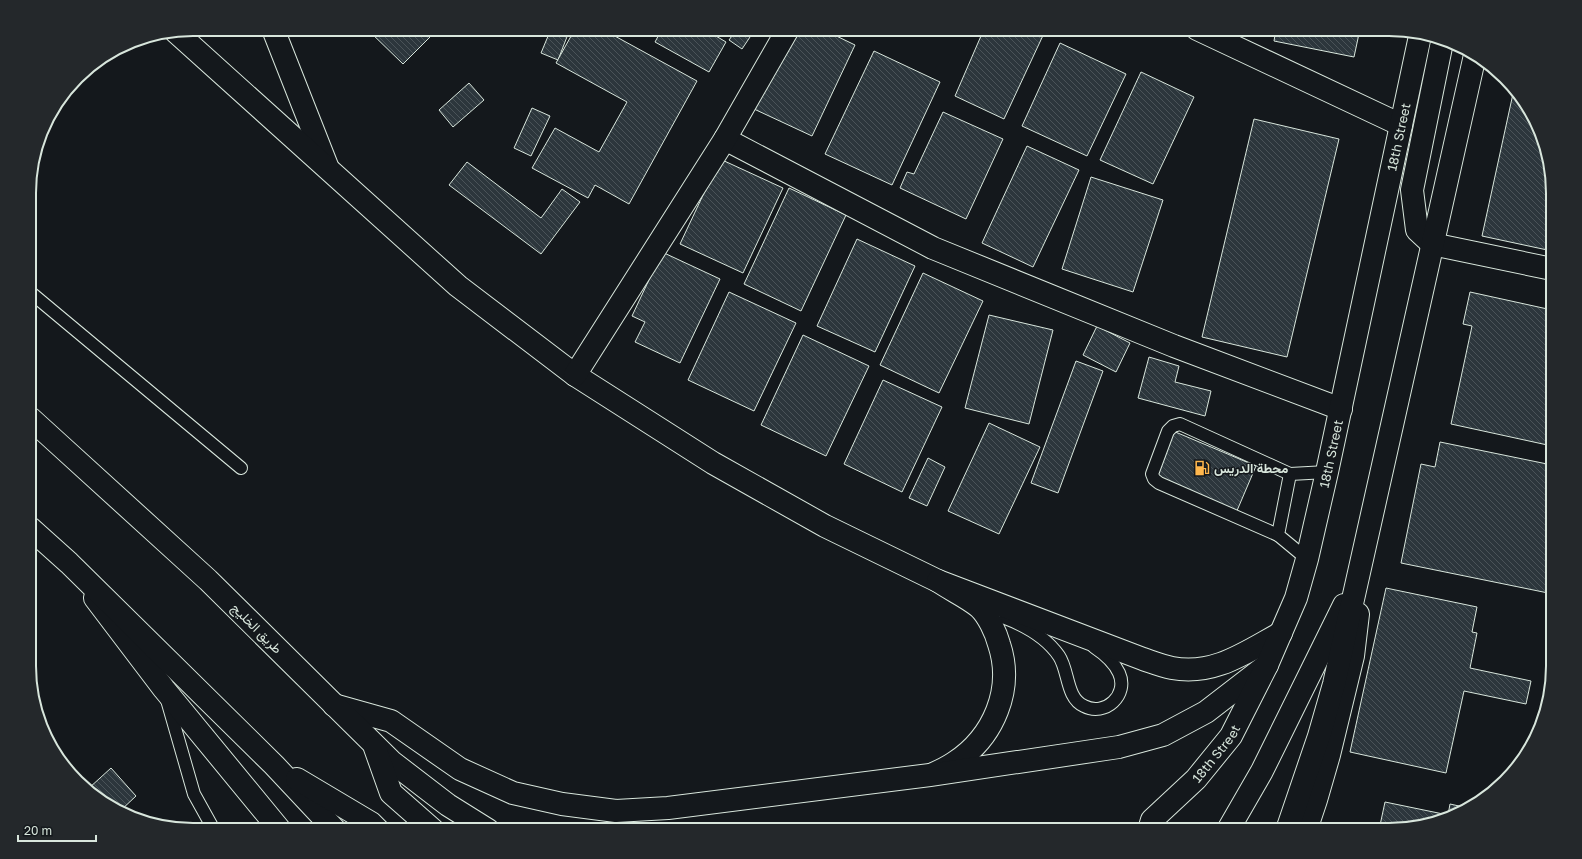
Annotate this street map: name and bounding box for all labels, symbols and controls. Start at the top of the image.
street label: 18th Street [1383,101,1414,172]
street label: 18th Street [1316,418,1346,489]
fuel station icon: محطة الدريس [1193,459,1211,477]
place label: محطة الدريس [1214,460,1288,477]
street label: طريق الخليج [227,599,286,658]
street label: 18th Street [1188,722,1243,786]
scale bar [18,817,96,843]
text: 20 m [24,823,52,838]

